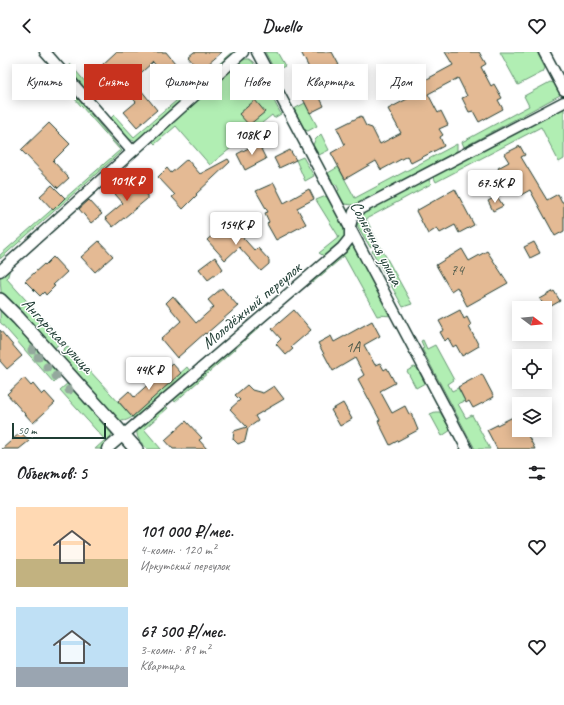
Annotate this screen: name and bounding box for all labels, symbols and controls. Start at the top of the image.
icon: back [16,15,38,37]
text: Dwello [262,15,302,37]
icon: heart [526,15,548,37]
chip: Купить [12,64,76,100]
chip: Снять [84,64,142,100]
chip: Фильтры [150,64,222,100]
chip: Новое [230,64,284,100]
chip: Квартира [292,64,368,100]
chip: Дом [376,64,426,100]
pin: 108K ₽ [219,122,285,156]
text: 108K ₽ [235,127,269,143]
pin: 101K ₽ [94,168,160,202]
pin: 67.5K ₽ [458,170,532,204]
text: 101K ₽ [110,173,144,189]
text: 67.5K ₽ [477,175,513,191]
street label: Солнечная улица [346,197,408,290]
pin: 154K ₽ [203,212,269,246]
text: 154K ₽ [219,217,253,233]
street label: Молодёжный переулок [197,256,307,353]
house number: 74 [450,261,465,280]
street label: Ангарская улица [17,293,99,379]
north arrow [512,301,552,341]
map controls [512,301,552,437]
house number: 1А [346,338,362,357]
button: locate [512,349,552,389]
pin: 44K ₽ [121,357,177,391]
text: 44K ₽ [135,362,163,378]
button: layers [512,397,552,437]
scale bar [12,421,106,440]
text: 50 m [18,423,37,437]
icon: filters [526,462,548,484]
text: Объектов: 5 [16,463,87,484]
text: 101 000 ₽/мес. [140,521,233,542]
icon: home [48,523,96,571]
icon: heart [526,536,548,558]
text: 4-комн. · 120 m² [140,542,216,558]
text: Иркутский переулок [140,558,229,574]
text: 67 500 ₽/мес. [140,621,226,642]
icon: home [48,623,96,671]
icon: heart [526,636,548,658]
text: 3-комн. · 89 m² [140,642,210,658]
text: Квартира [140,658,184,674]

